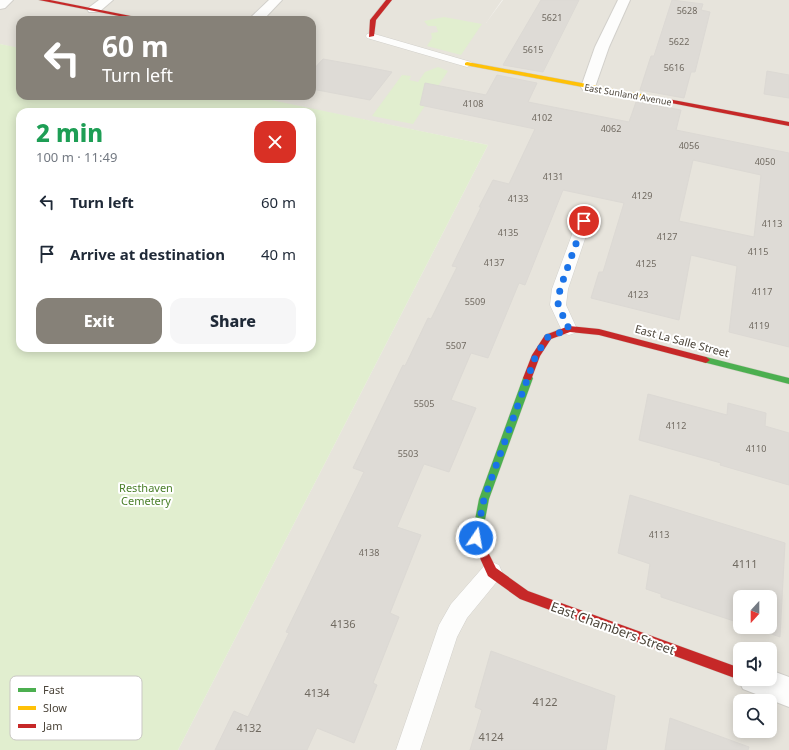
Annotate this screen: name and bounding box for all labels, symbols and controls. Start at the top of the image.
house number: 5628 [677,4,697,17]
house number: 5621 [542,11,562,24]
text: 60 m [102,27,169,65]
icon: left [36,32,88,84]
house number: 5622 [669,35,689,48]
house number: 5615 [523,43,543,56]
house number: 5616 [664,61,684,74]
text: Turn left [102,63,173,87]
street label: East Sunland Avenue [583,80,673,109]
house number: 4108 [463,97,483,110]
house number: 4102 [532,111,552,124]
text: 2 min [36,116,103,149]
button: close [254,121,296,163]
house number: 4062 [601,122,621,135]
house number: 4056 [679,139,699,152]
text: 100 m · 11:49 [36,148,117,166]
house number: 4050 [755,155,775,168]
house number: 4131 [543,170,563,183]
house number: 4129 [632,189,652,202]
icon: left [36,191,58,213]
text: Turn left [70,192,134,212]
text: 60 m [261,192,296,212]
house number: 4133 [508,192,528,205]
pin [567,204,601,238]
icon: arrive [573,210,595,232]
house number: 4113 [762,217,782,230]
house number: 4135 [498,226,518,239]
house number: 4127 [657,230,677,243]
icon: arrive [36,243,58,265]
text: Arrive at destination [70,244,225,264]
text: 40 m [261,244,296,264]
house number: 4115 [748,245,768,258]
house number: 4137 [484,256,504,269]
house number: 4125 [636,257,656,270]
house number: 4117 [752,285,772,298]
house number: 4123 [628,288,648,301]
house number: 5509 [465,295,485,308]
button: Exit [36,298,162,344]
button: Share [170,298,296,344]
house number: 4119 [749,319,769,332]
street label: East La Salle Street [633,321,731,360]
house number: 5507 [446,339,466,352]
house number: 5505 [414,397,434,410]
house number: 4112 [666,419,686,432]
house number: 4110 [746,442,766,455]
house number: 5503 [398,447,418,460]
park label: Resthaven Cemetery [119,480,173,508]
position arrow [455,517,497,559]
house number: 4113 [649,528,669,541]
house number: 4138 [359,546,379,559]
house number: 4111 [732,556,758,571]
north arrow [733,590,777,634]
map controls [733,590,777,738]
street label: East Chambers Street [548,597,678,659]
house number: 4136 [330,616,356,631]
button: sound [733,642,777,686]
legend [10,676,142,740]
text: Fast [43,682,64,697]
house number: 4134 [304,685,330,700]
house number: 4122 [532,694,558,709]
button: search [733,694,777,738]
text: Slow [43,700,67,715]
text: Jam [42,718,62,733]
house number: 4132 [236,720,262,735]
house number: 4124 [478,729,504,744]

